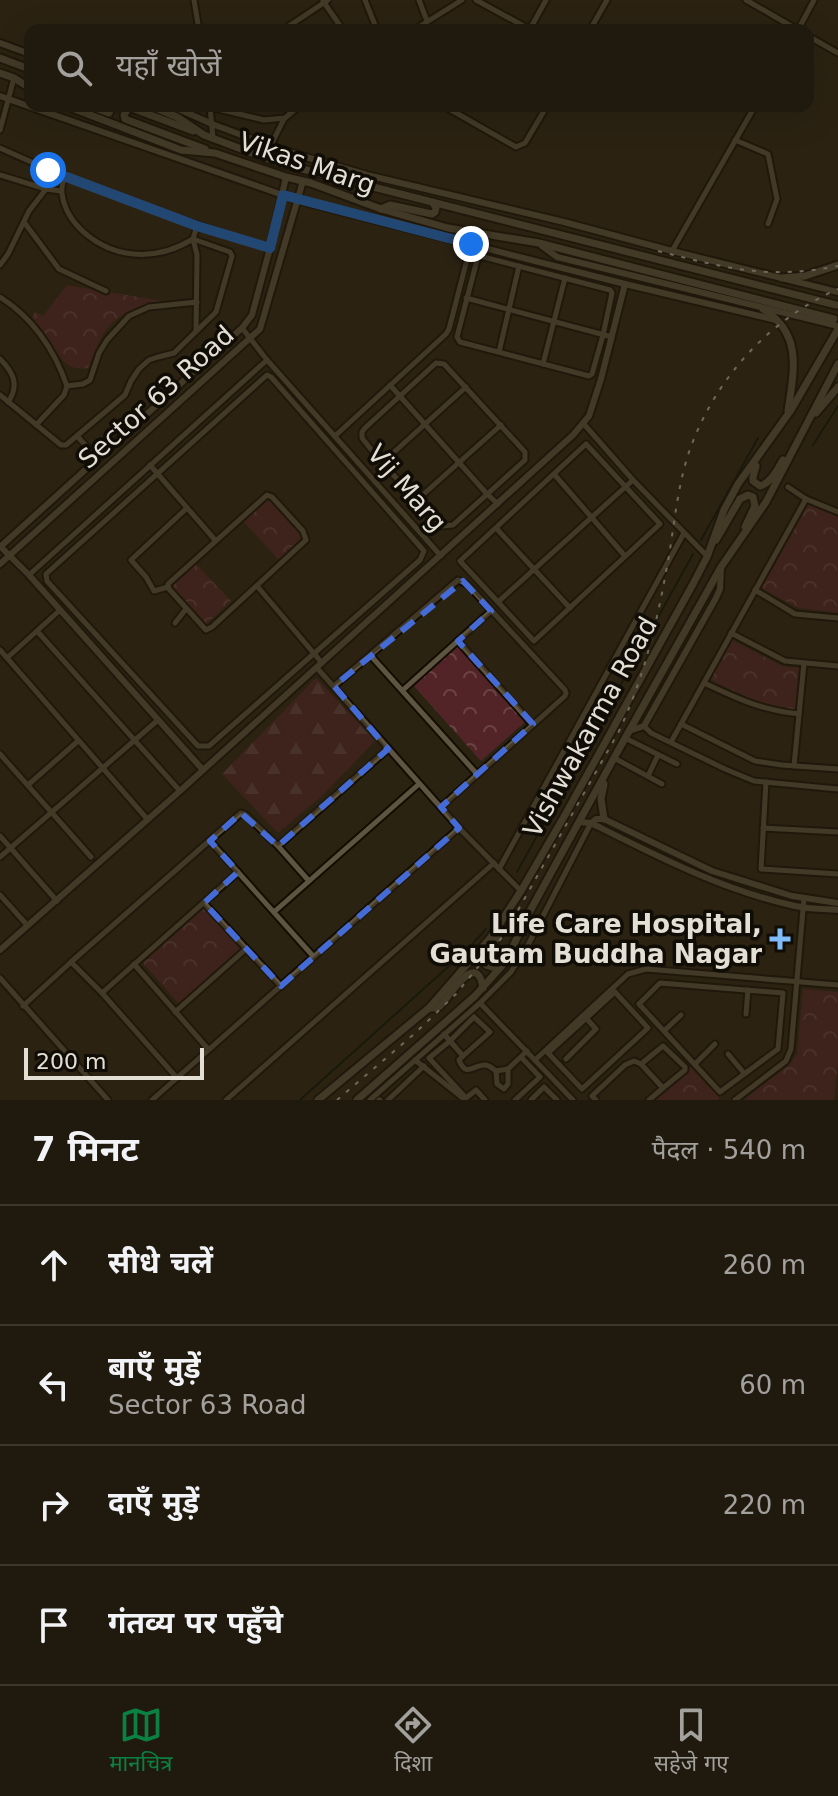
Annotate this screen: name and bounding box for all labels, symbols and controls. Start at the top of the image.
search box [24,24,814,112]
icon: search [52,46,96,90]
text: यहाँ खोजें [116,48,221,83]
street label: Vikas Marg [235,126,379,200]
route start [30,152,66,188]
route end [453,226,489,262]
street label: Sector 63 Road [72,319,240,475]
street label: Vij Marg [361,439,453,537]
street label: Vishwakarma Road [517,612,663,842]
place label: Life Care Hospital, Gautam Buddha Nagar [430,909,762,969]
marker: Life Care Hospital, Gautam Buddha Nagar [769,928,791,950]
scale bar [24,1044,204,1080]
text: 200 m [36,1049,106,1074]
text: 7 मिनट [32,1129,139,1169]
text: पैदल · 540 m [652,1135,806,1165]
icon: ahead [32,1243,76,1287]
text: सीधे चलें [108,1245,213,1280]
text: 260 m [723,1250,806,1280]
text: बाएँ मुड़ें [108,1350,201,1385]
icon: left [32,1363,76,1407]
text: 60 m [739,1370,806,1400]
text: Sector 63 Road [108,1390,306,1420]
icon: right [32,1483,76,1527]
text: दाएँ मुड़ें [108,1485,199,1520]
text: 220 m [723,1490,806,1520]
icon: arrive [32,1603,76,1647]
text: गंतव्य पर पहुँचे [108,1605,283,1640]
tab: मानचित्र [109,1703,172,1780]
tab: दिशा [391,1703,435,1780]
tab: सहेजे गए [654,1703,729,1780]

